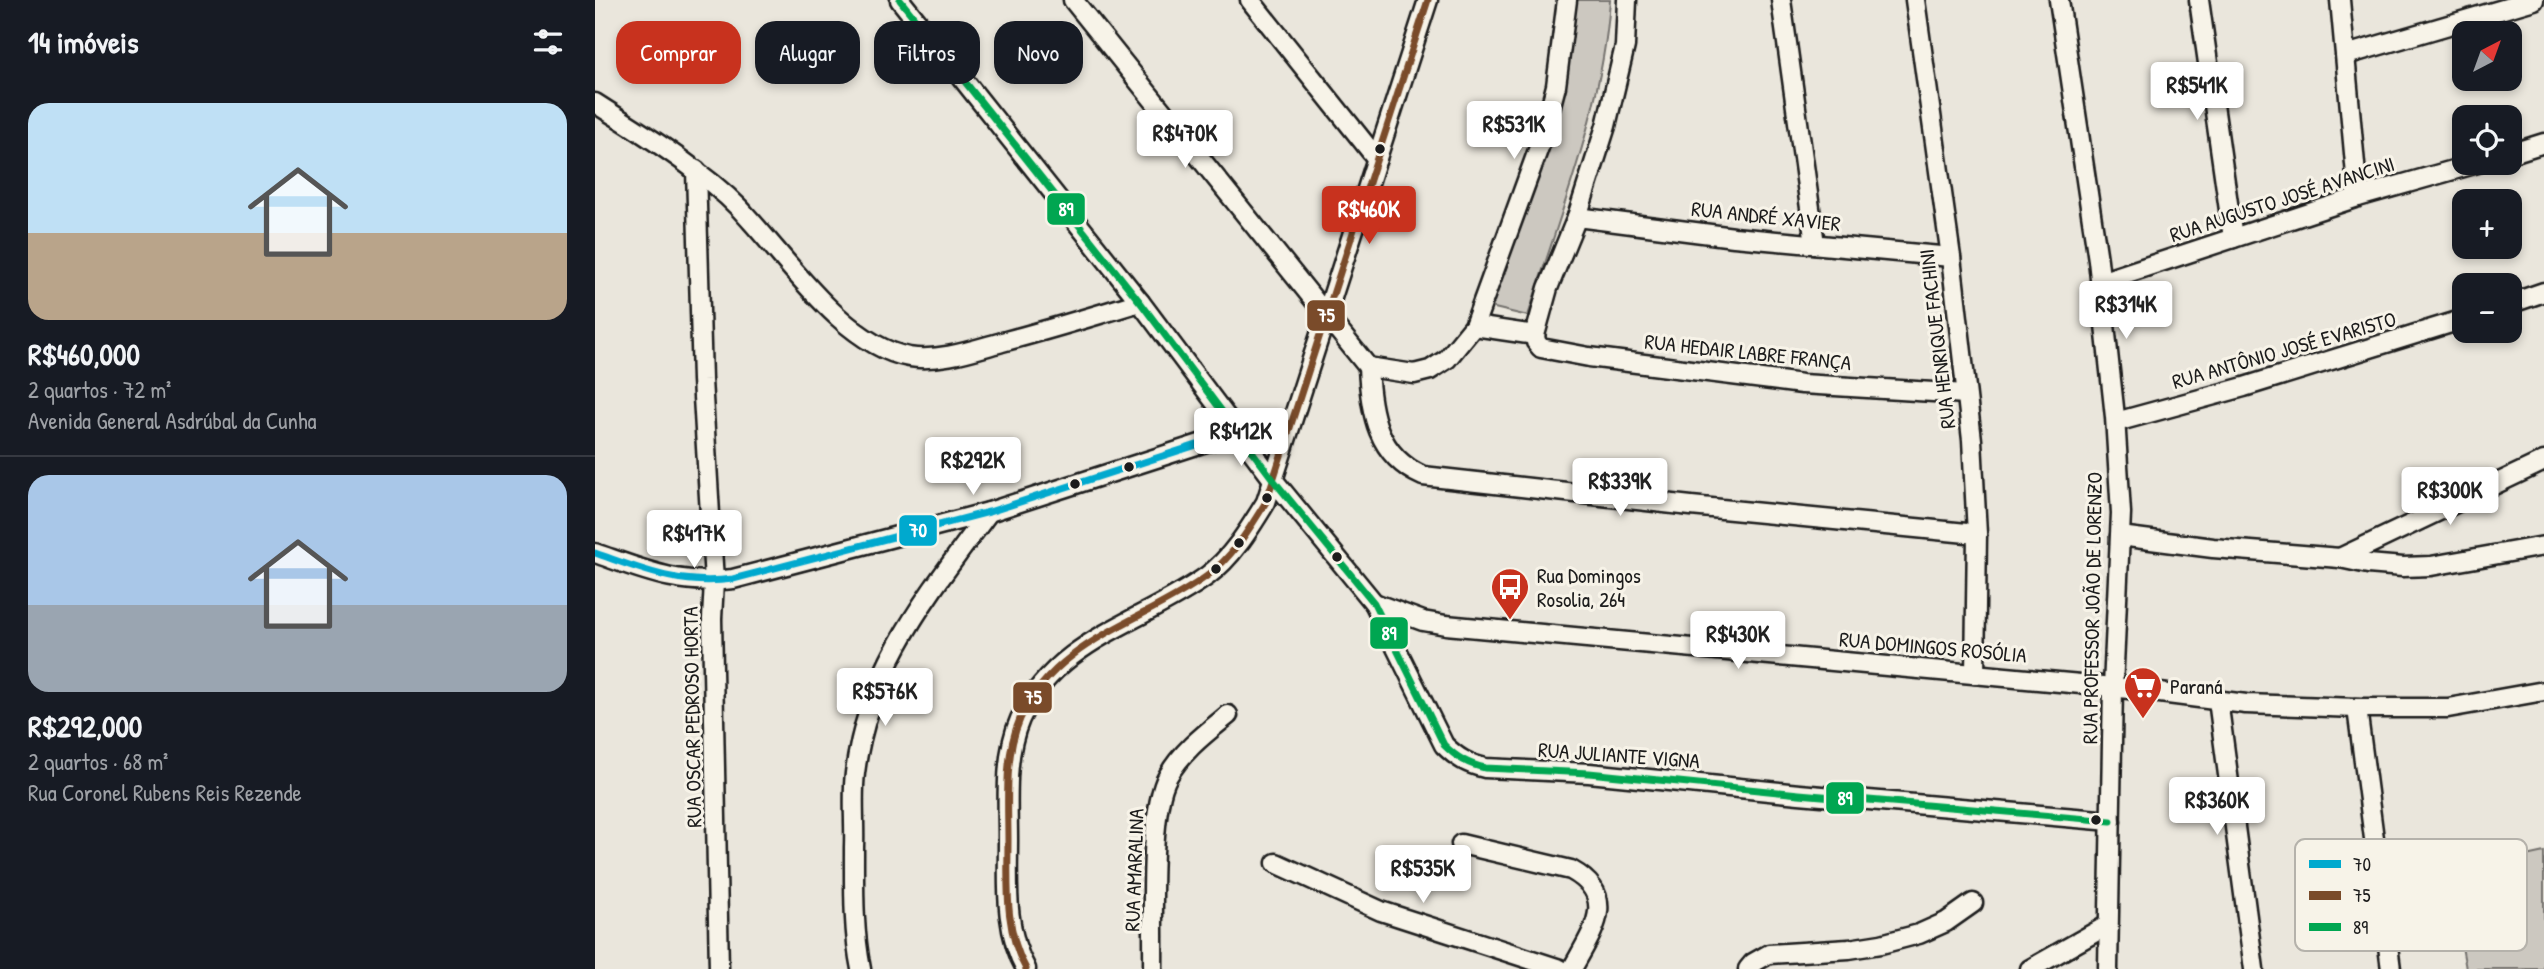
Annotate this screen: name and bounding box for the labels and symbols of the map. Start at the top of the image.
north arrow [2452,21,2522,91]
pin: R$541K [2140,62,2254,122]
pin: R$531K [1457,102,1571,161]
pin: R$470K [1128,110,1242,170]
unlabelled marker [1373,142,1387,156]
street label: RUA AUGUSTO JOSÉ AVANCINI [2166,149,2398,249]
pin: R$460K [1312,187,1426,246]
line badge: 89 [1046,192,1086,226]
street label: RUA ANDRÉ XAVIER [1690,194,1842,238]
text: 89 [1058,196,1074,222]
street label: RUA HENRIQUE FACHINI [1912,247,1962,431]
pin: R$314K [2069,282,2183,341]
line badge: 75 [1306,299,1346,332]
text: 75 [1316,302,1336,328]
street label: RUA ANTÔNIO JOSÉ EVARISTO [2169,304,2399,396]
street label: RUA HEDAIR LABRE FRANÇA [1643,327,1853,377]
pin: R$412K [1184,408,1298,468]
pin: R$292K [916,438,1030,497]
pin: R$339K [1563,458,1677,518]
unlabelled marker [1122,460,1136,474]
pin: R$300K [2393,468,2507,527]
street label: RUA PROFESSOR JOÃO DE LORENZO [2075,472,2109,744]
unlabelled marker [1068,477,1082,491]
unlabelled marker [1260,491,1274,505]
pin: R$417K [637,510,751,570]
line badge: 70 [898,514,938,547]
text: 70 [908,517,927,543]
unlabelled marker [1232,536,1246,550]
unlabelled marker [1330,550,1344,564]
place label: Rua Domingos Rosolia, 264 [1537,561,1641,614]
unlabelled marker [1209,562,1223,576]
bus stop icon: Rua Domingos Rosolia, 264 [1489,566,1531,621]
street label: RUA OSCAR PEDROSO HORTA [676,606,708,828]
pin: R$430K [1681,612,1795,671]
line badge: 89 [1369,616,1409,650]
text: 89 [1381,620,1397,646]
street label: RUA DOMINGOS ROSÓLIA [1838,624,2028,670]
supermarket icon: Paraná [2122,665,2164,720]
pin: R$576K [828,668,942,728]
place label: Paraná [2170,672,2222,701]
line badge: 75 [1012,681,1053,714]
text: 75 [1023,684,1043,710]
street label: RUA JULIANTE VIGNA [1537,735,1701,775]
pin: R$360K [2160,778,2274,837]
line badge: 89 [1825,781,1865,815]
text: 89 [1837,785,1853,811]
street label: RUA AMARALINA [1117,808,1151,932]
unlabelled marker [2089,813,2103,827]
legend [2295,839,2527,951]
pin: R$535K [1366,846,1480,905]
text: 70 [2353,851,2371,877]
text: 75 [2353,882,2370,908]
text: 89 [2353,914,2368,940]

